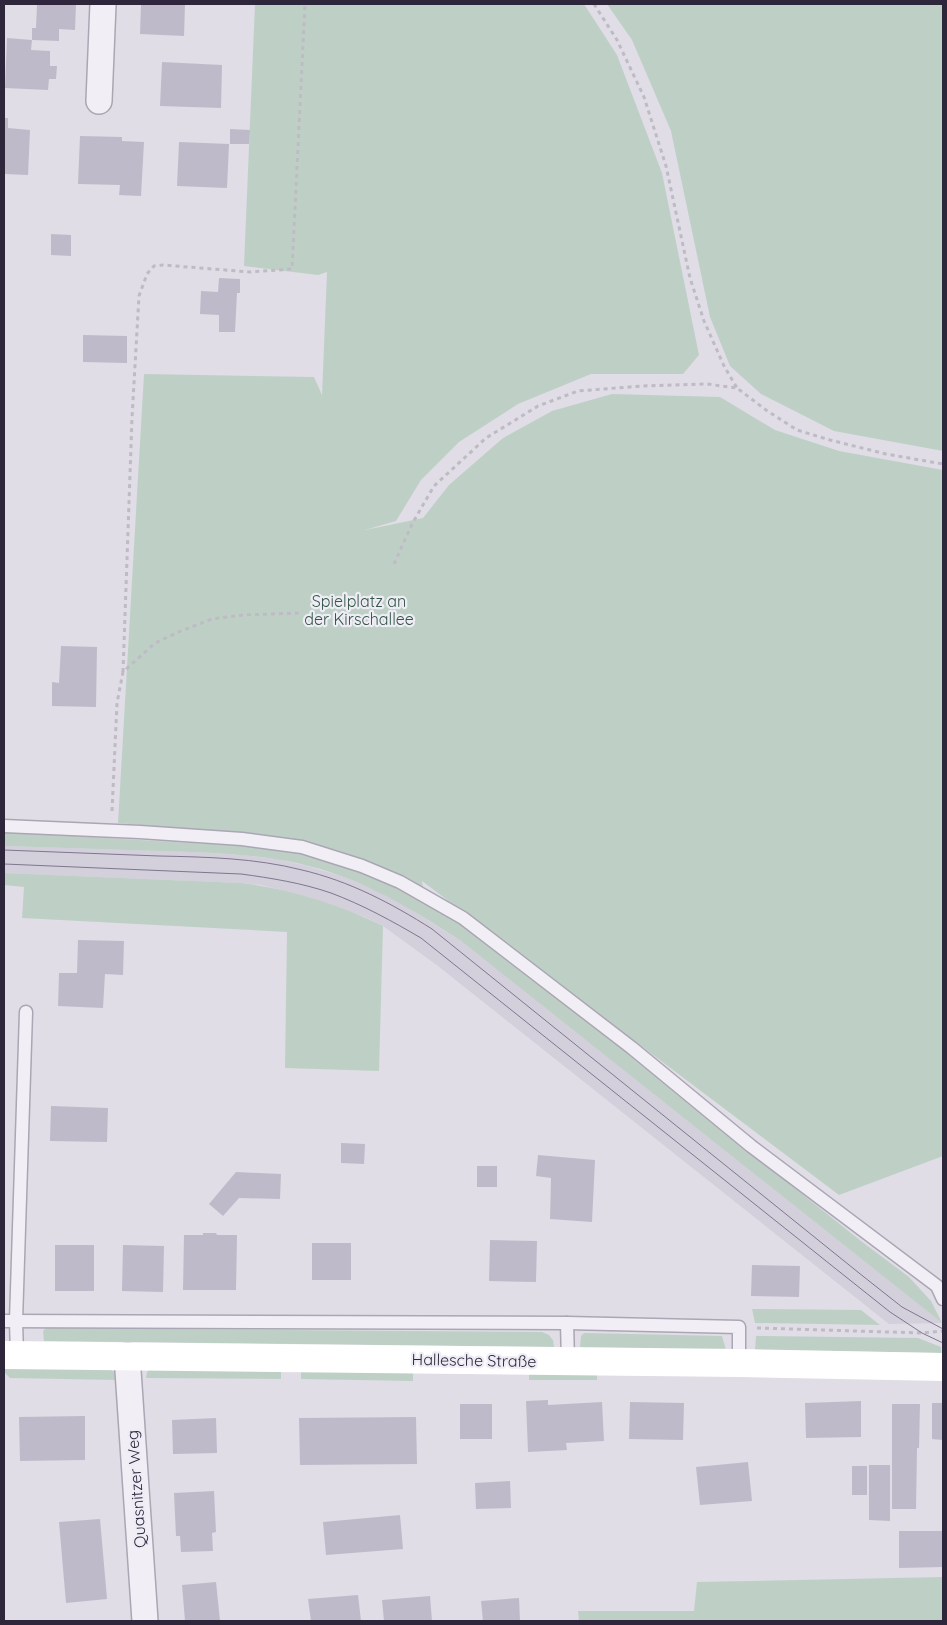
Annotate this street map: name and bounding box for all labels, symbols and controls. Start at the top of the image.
park label: Spielplatz an der Kirschallee [304,591,414,629]
street label: Hallesche Straße [412,1349,536,1371]
street label: Quasnitzer Weg [122,1429,150,1549]

